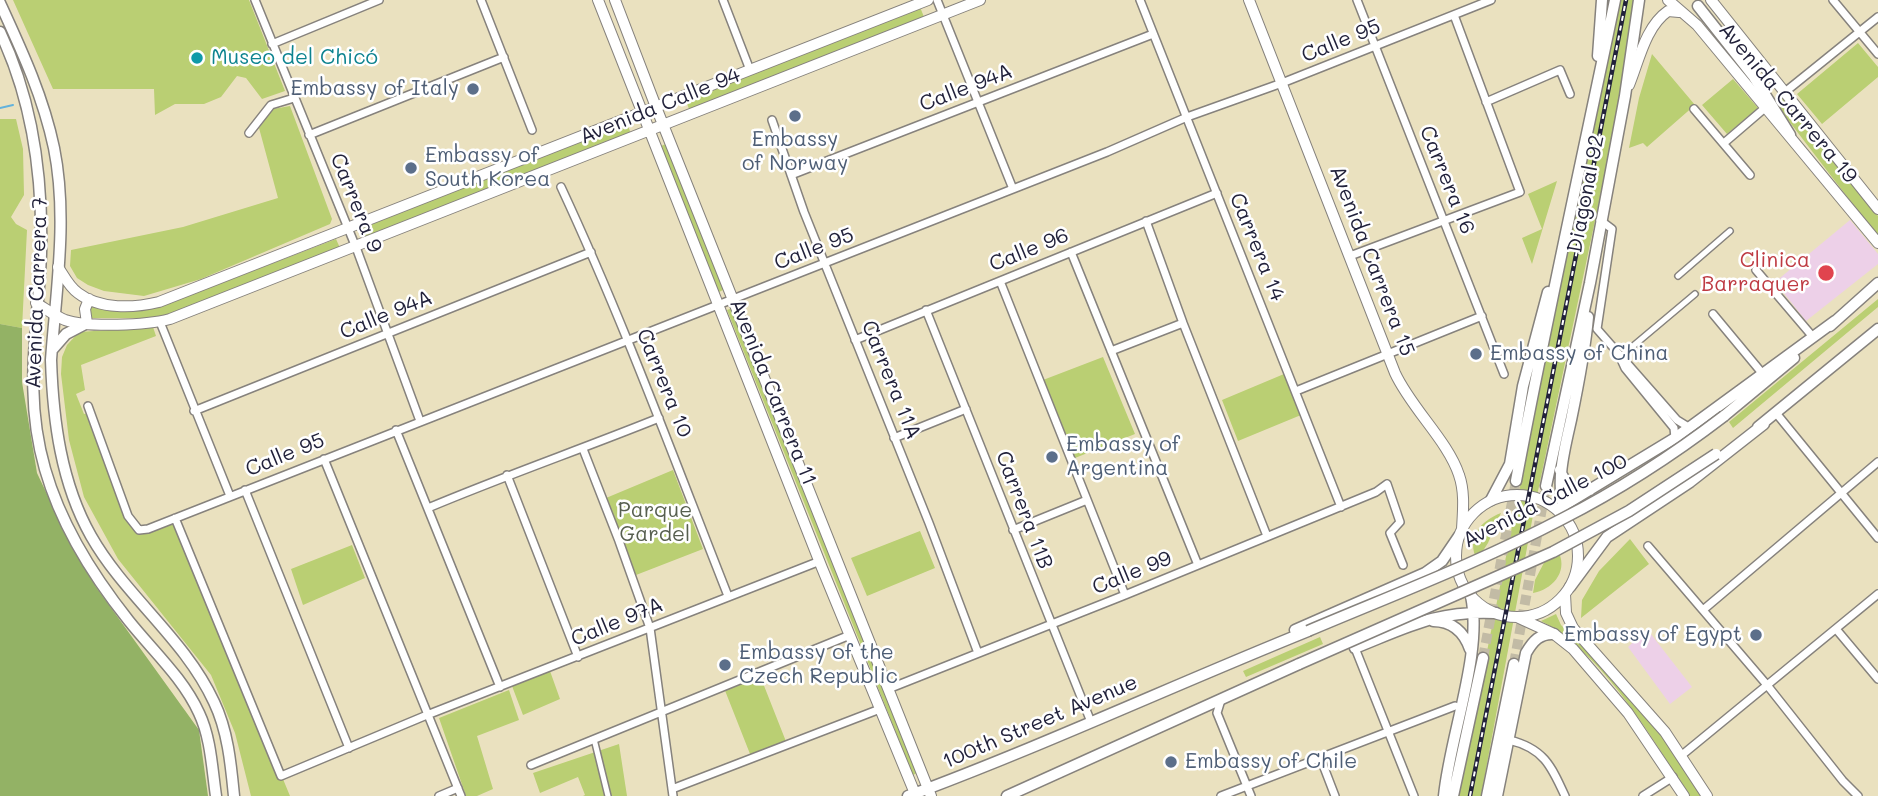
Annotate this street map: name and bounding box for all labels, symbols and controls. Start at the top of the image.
street label: Calle 95 [1298,14,1384,68]
street label: Avenida Carrera 19 [1713,18,1863,188]
place label: Museo del Chicó [211,45,378,71]
marker: Museo del Chicó [189,50,205,66]
street label: Calle 94A [916,59,1016,117]
street label: Avenida Calle 94 [576,62,744,150]
place label: Embassy of Italy [291,76,459,102]
marker: Embassy of Italy [465,81,481,97]
marker: Embassy of Norway [787,108,803,124]
street label: Carrera 16 [1414,122,1480,238]
place label: Embassy of Norway [742,127,848,177]
street label: Diagonal 92 [1562,133,1610,255]
place label: Embassy of South Korea [425,143,550,193]
street label: Carrera 9 [325,150,387,256]
marker: Embassy of South Korea [403,160,419,176]
street label: Avenida Carrera 15 [1324,162,1420,360]
street label: Carrera 14 [1224,189,1290,305]
street label: Avenida Carrera 7 [21,197,53,389]
street label: Calle 95 [771,222,857,276]
street label: Calle 96 [986,223,1072,277]
place label: Clinica Barraquer [1701,248,1810,298]
marker: Clinica Barraquer [1816,263,1836,283]
street label: Calle 94A [336,285,436,345]
street label: Avenida Carrera 11 [724,295,822,489]
street label: Carrera 11A [856,317,926,443]
street label: Carrera 10 [631,325,697,441]
place label: Embassy of China [1490,341,1669,367]
marker: Embassy of China [1468,346,1484,362]
street label: Calle 95 [242,428,328,482]
place label: Embassy of Argentina [1066,432,1180,482]
street label: Carrera 11B [990,447,1058,573]
marker: Embassy of Argentina [1044,449,1060,465]
street label: Avenida Calle 100 [1458,449,1632,553]
park label: Parque Gardel [618,498,692,548]
street label: Calle 99 [1089,546,1175,600]
street label: Calle 97A [567,592,667,652]
place label: Embassy of Egypt [1564,622,1742,648]
marker: Embassy of Egypt [1748,627,1764,643]
place label: Embassy of the Czech Republic [739,640,898,690]
marker: Embassy of the Czech Republic [717,657,733,673]
street label: 100th Street Avenue [939,670,1141,774]
place label: Embassy of Chile [1185,749,1357,775]
marker: Embassy of Chile [1163,754,1179,770]

